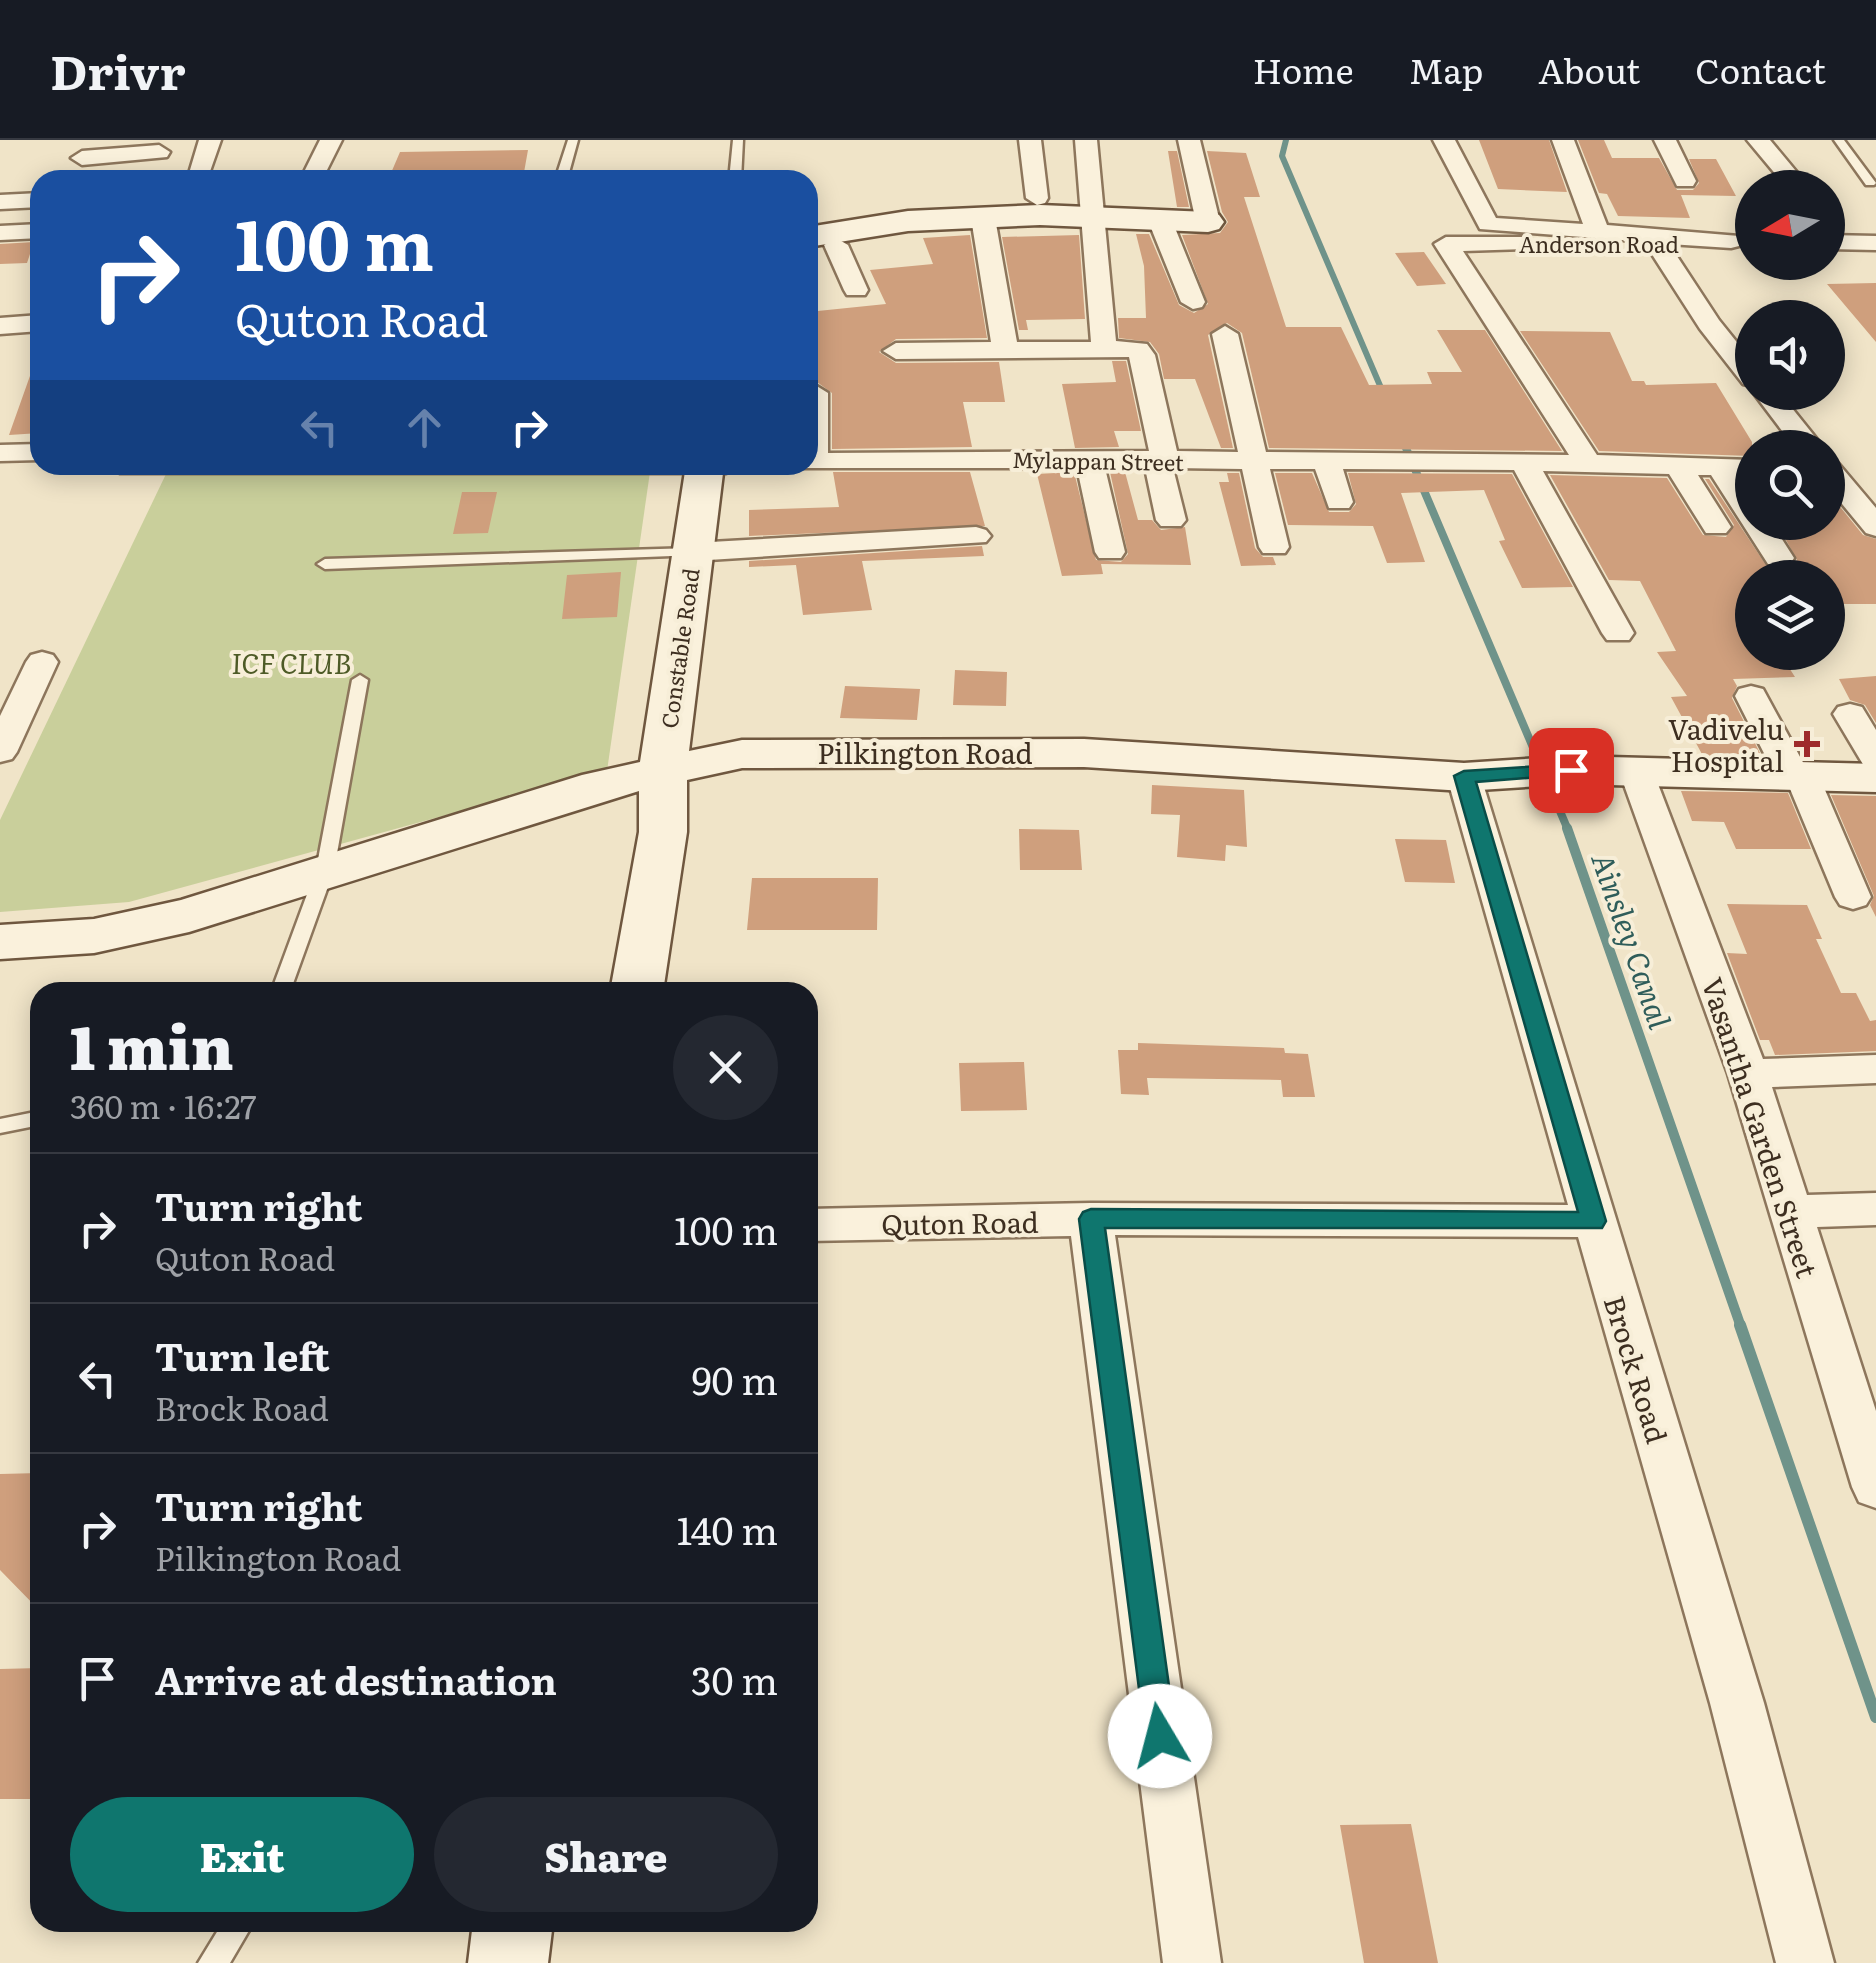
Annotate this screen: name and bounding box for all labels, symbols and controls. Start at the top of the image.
text: Drivr [50,34,185,105]
text: Home [1253,43,1354,95]
text: Map [1409,43,1483,95]
text: About [1538,43,1640,95]
text: Contact [1695,43,1826,95]
north arrow [1735,170,1845,280]
map controls [1735,170,1845,670]
text: 100 m [235,189,434,293]
icon: right [70,210,200,340]
street label: Anderson Road [1519,227,1679,260]
text: Quton Road [235,284,488,351]
button: sound [1735,300,1845,410]
icon: left [292,400,347,455]
icon: ahead [397,400,452,455]
icon: right [502,400,557,455]
button: search [1735,430,1845,540]
street label: Mylappan Street [1012,442,1184,478]
button: layers [1735,560,1845,670]
street label: Constable Road [651,566,707,730]
park label: ICF CLUB [231,641,351,683]
place label: Vadivelu Hospital [1668,707,1784,781]
pin [1529,728,1614,813]
street label: Pilkington Road [817,731,1033,773]
marker: Vadivelu Hospital [1794,731,1820,757]
icon: arrive [1544,743,1599,798]
water label: Ainsley Canal [1582,846,1684,1034]
street label: Vasantha Garden Street [1693,971,1830,1283]
text: 1 min [70,999,234,1088]
button: close [673,1015,778,1120]
text: 360 m · 16:27 [70,1081,257,1129]
text: Turn right [155,1176,362,1233]
text: 100 m [674,1200,778,1257]
street label: Quton Road [881,1200,1039,1244]
icon: right [70,1201,125,1256]
text: Quton Road [155,1233,335,1281]
street label: Brock Road [1595,1290,1679,1448]
text: Turn left [155,1326,330,1383]
text: 90 m [692,1350,778,1407]
icon: left [70,1351,125,1406]
text: Brock Road [155,1383,329,1431]
text: Turn right [155,1476,362,1533]
text: 140 m [677,1500,778,1557]
icon: right [70,1501,125,1556]
text: Pilkington Road [155,1533,401,1581]
text: Arrive at destination [155,1650,557,1707]
text: 30 m [691,1650,778,1707]
icon: arrive [70,1651,125,1706]
position arrow [1108,1684,1212,1788]
button: Exit [70,1797,414,1912]
button: Share [434,1797,778,1912]

